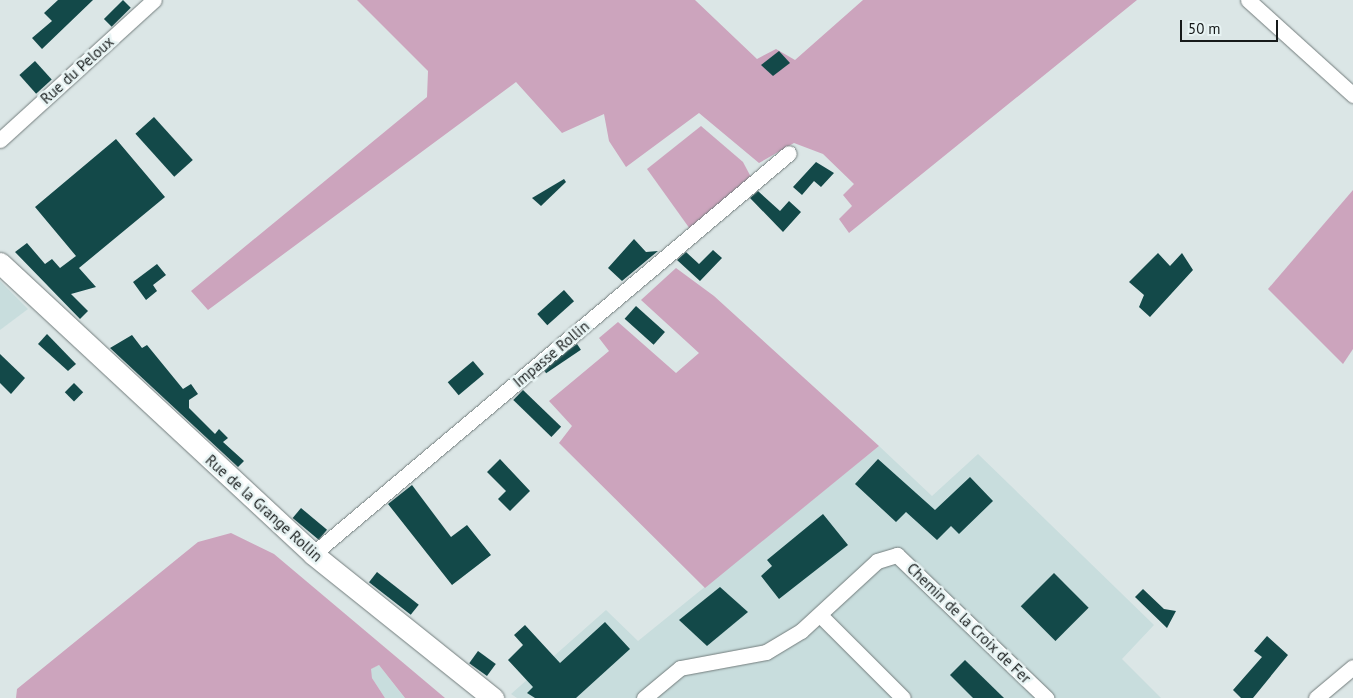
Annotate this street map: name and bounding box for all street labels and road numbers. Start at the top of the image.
street label: Rue du Peloux [37,32,117,108]
street label: Impasse Rollin [509,317,593,391]
street label: Rue de la Grange Rollin [202,451,326,565]
street label: Chemin de la Croix de Fer [903,559,1035,687]

